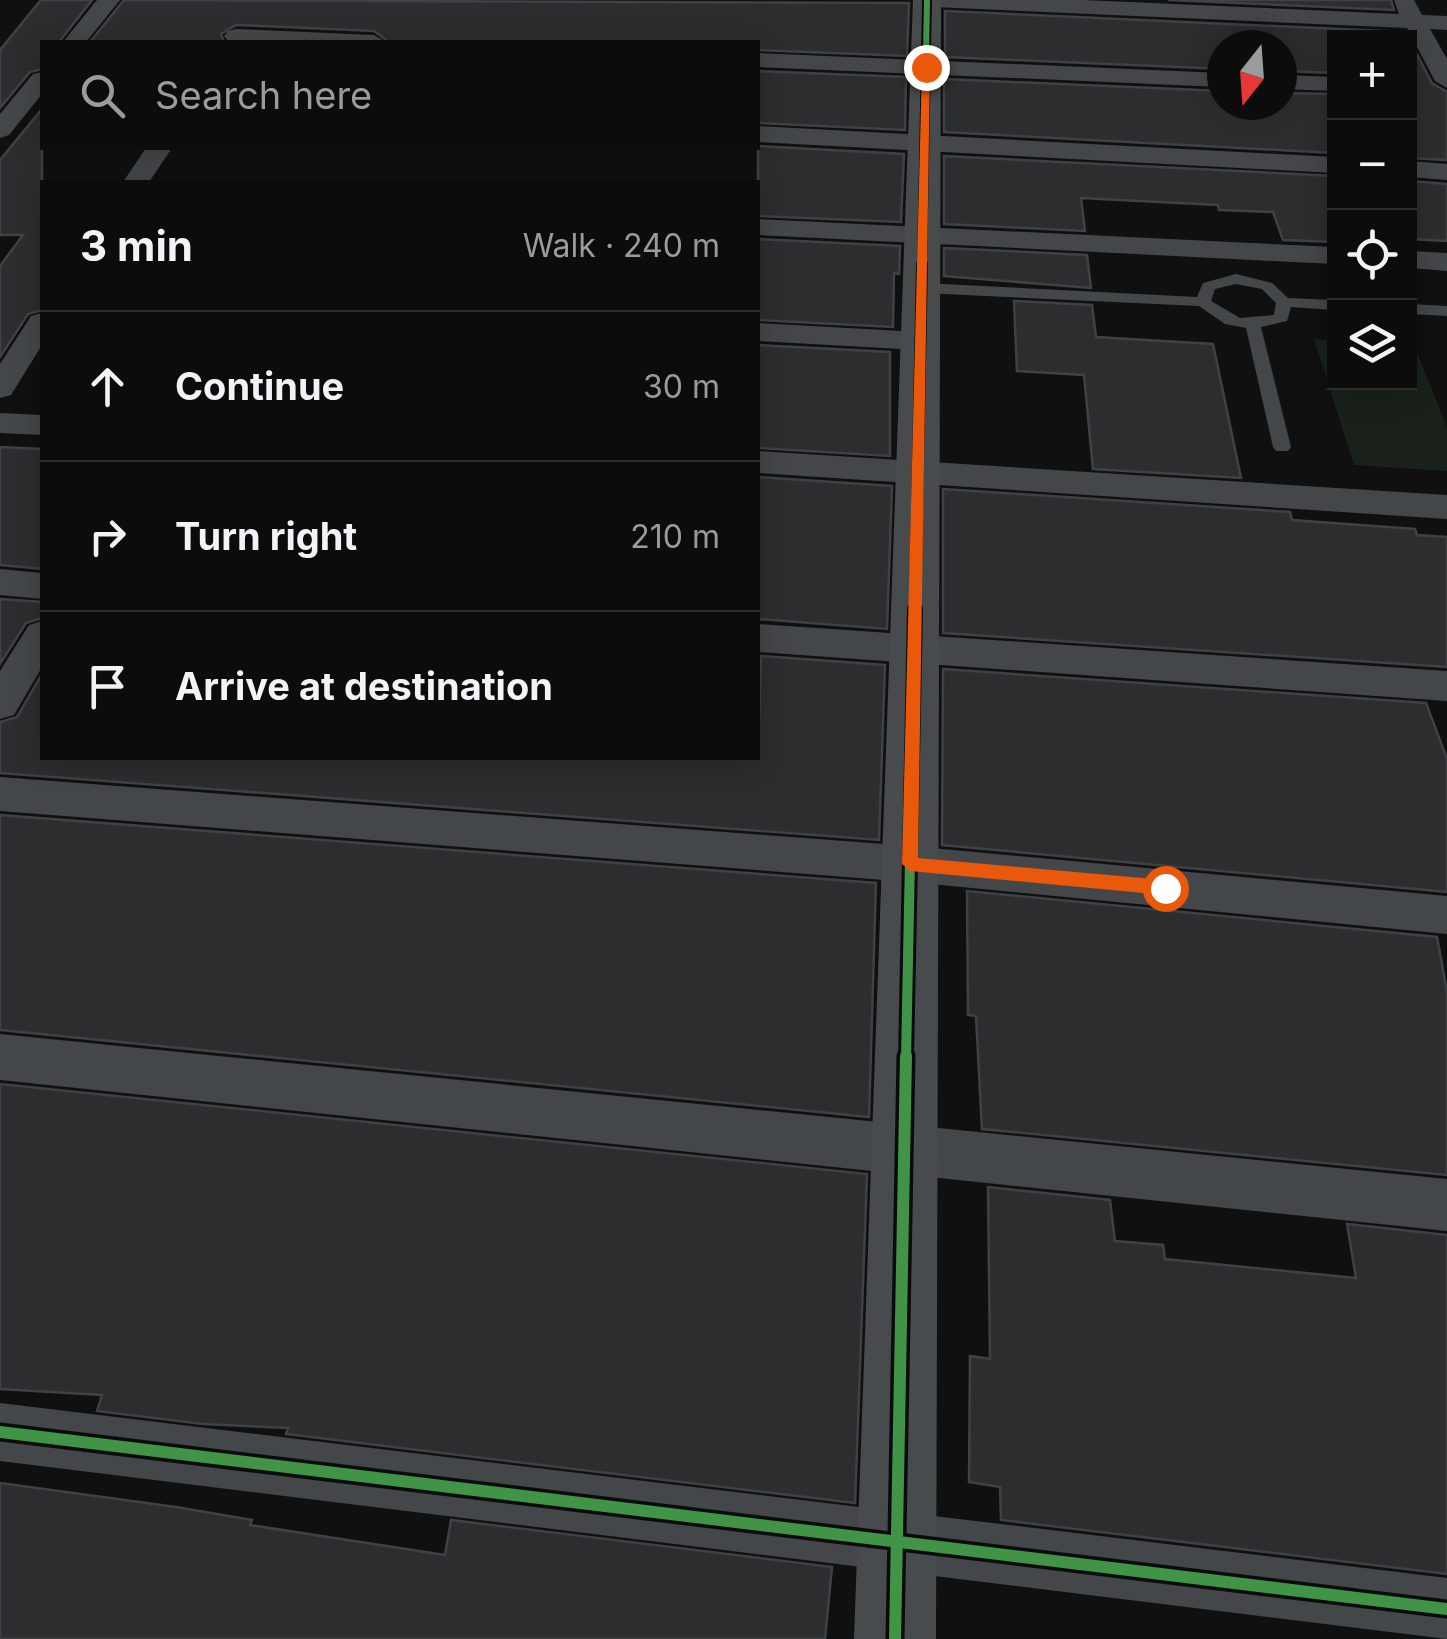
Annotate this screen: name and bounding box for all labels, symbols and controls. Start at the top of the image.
north arrow [1207,30,1297,120]
map controls [1327,30,1417,390]
button: + [1327,30,1417,120]
search box [40,40,760,150]
route end [904,45,950,91]
icon: search [75,68,130,123]
text: Search here [155,72,372,118]
button: − [1327,120,1417,210]
button: locate [1327,210,1417,300]
text: 3 min [80,220,193,271]
text: Walk · 240 m [523,226,720,265]
button: layers [1327,300,1417,390]
icon: ahead [80,359,135,414]
text: Continue [175,363,344,409]
text: 30 m [643,367,720,406]
icon: right [80,509,135,564]
text: Turn right [175,513,357,559]
text: 210 m [630,517,720,556]
icon: arrive [80,659,135,714]
text: Arrive at destination [175,663,553,709]
route start [1143,866,1189,912]

